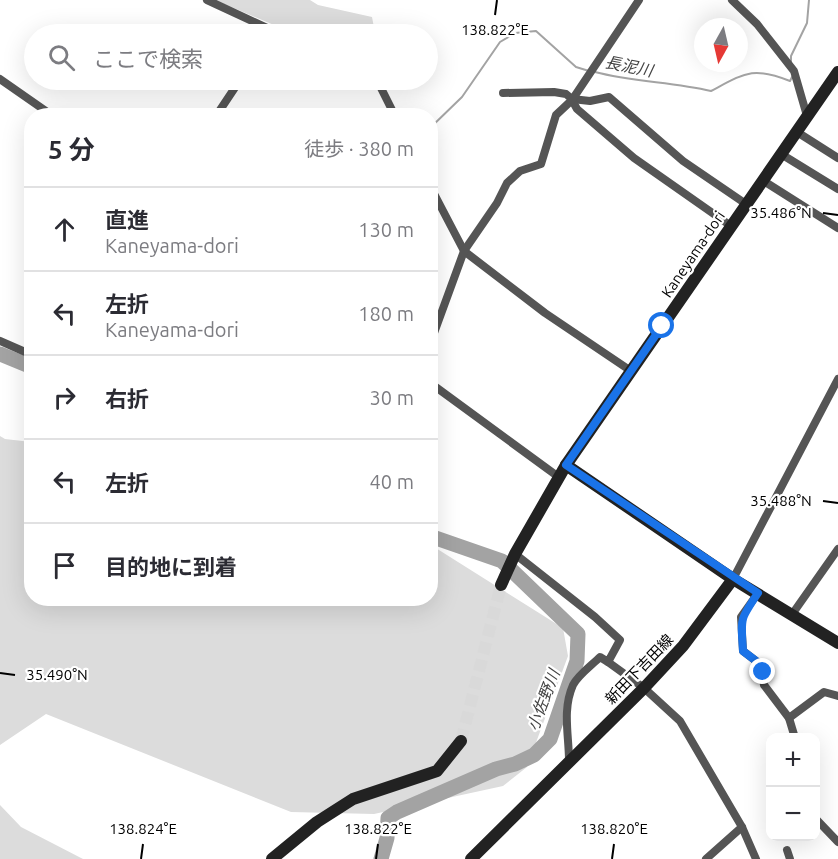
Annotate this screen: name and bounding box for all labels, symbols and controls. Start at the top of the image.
north arrow [694,18,748,72]
text: 138.822°E [461,21,529,38]
search box [24,24,438,90]
icon: search [45,41,78,74]
text: ここで検索 [93,46,203,71]
water label: 長泥川 [604,53,656,80]
text: 5 分 [48,135,95,164]
text: 徒歩 · 380 m [304,137,414,160]
text: 35.486°N [750,204,812,221]
text: 直進 [105,207,149,232]
street label: Kaneyama-dori [658,208,728,300]
icon: ahead [48,213,81,246]
text: 130 m [358,218,414,241]
text: Kaneyama-dori [105,234,239,257]
text: 左折 [105,291,149,316]
icon: left [48,297,81,330]
text: 180 m [358,302,414,325]
route start [648,312,674,338]
text: Kaneyama-dori [105,318,239,341]
icon: right [48,381,81,414]
text: 右折 [105,386,149,411]
text: 30 m [370,386,414,409]
icon: left [48,465,81,498]
text: 左折 [105,470,149,495]
text: 40 m [370,470,414,493]
text: 35.488°N [750,492,812,509]
icon: arrive [48,549,81,582]
text: 目的地に到着 [105,554,237,579]
street label: 新田下吉田線 [602,631,676,707]
route end [749,658,775,684]
water label: 小佐野川 [523,665,564,733]
text: 35.490°N [26,666,88,683]
map controls [766,733,820,841]
button: + [766,733,820,787]
button: − [766,787,820,841]
text: 138.824°E [109,820,177,837]
text: 138.822°E [344,820,412,837]
text: 138.820°E [580,820,648,837]

